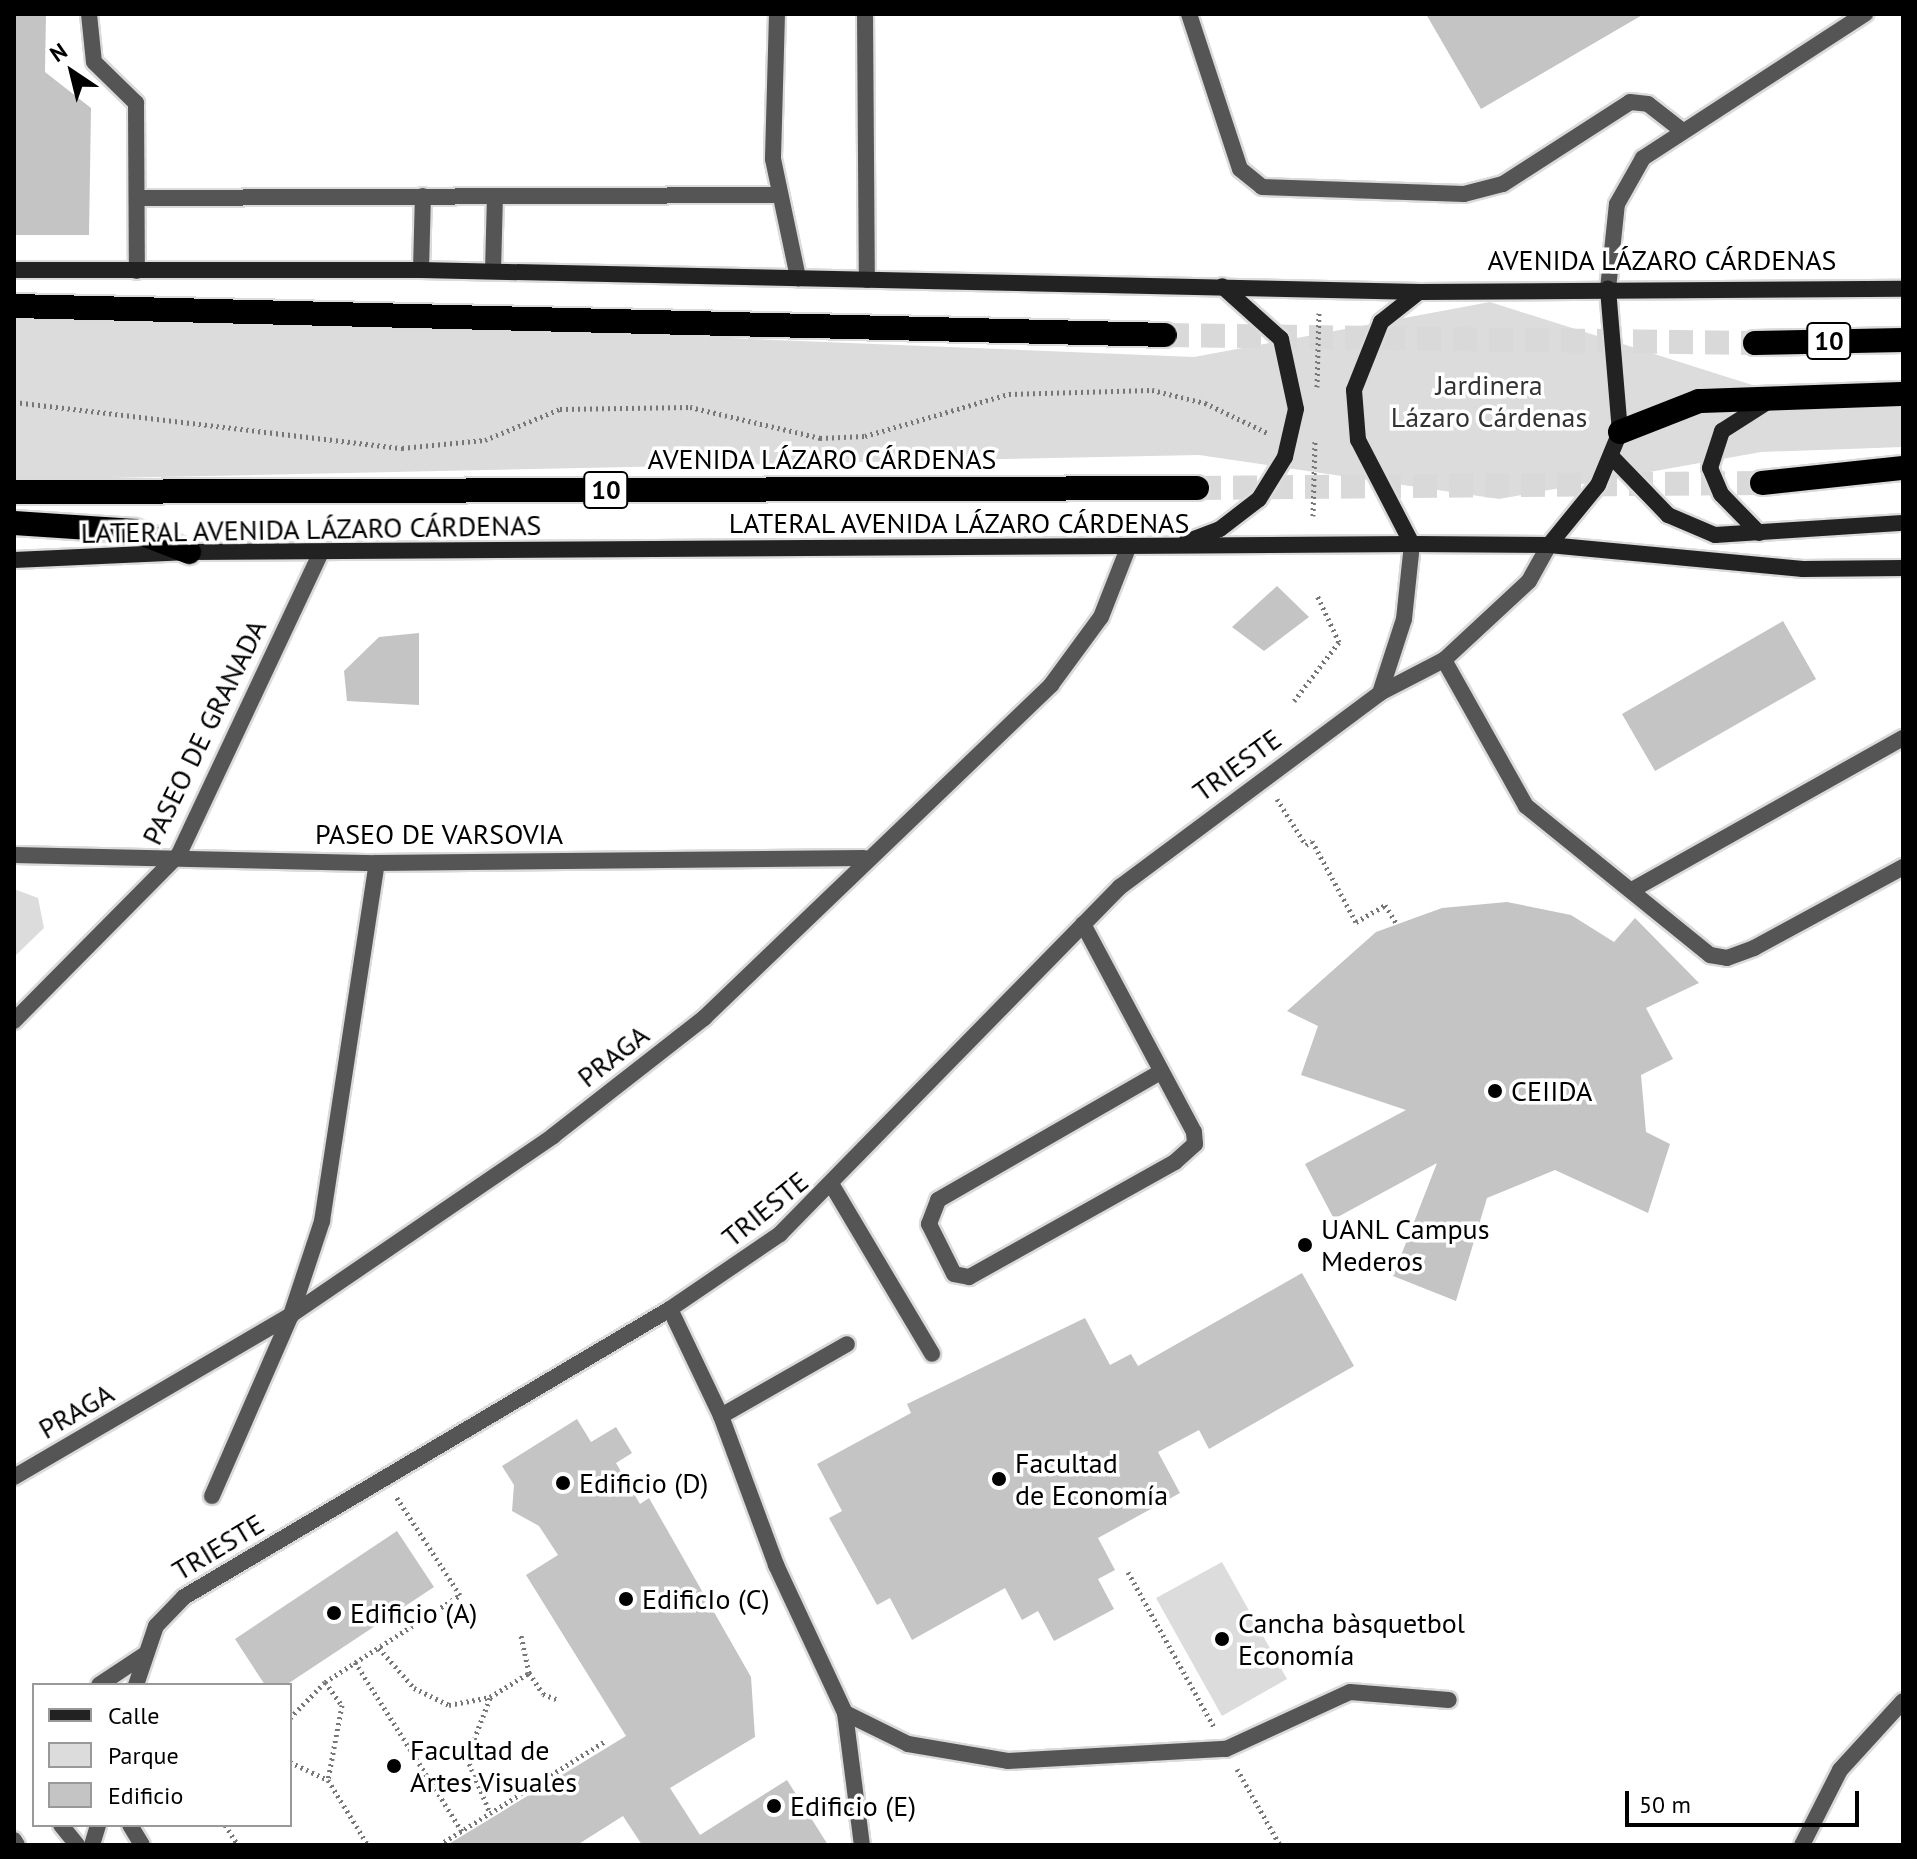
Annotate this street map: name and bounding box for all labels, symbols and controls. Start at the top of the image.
north arrow [32,32,112,112]
text: N [44,37,72,68]
street label: AVENIDA LÁZARO CÁRDENAS [1487,243,1837,277]
road number: 10 [1805,319,1853,363]
park label: Jardinera Lázaro Cárdenas [1391,368,1587,434]
street label: AVENIDA LÁZARO CÁRDENAS [647,442,997,476]
road number: 10 [582,468,630,512]
street label: LATERAL AVENIDA LÁZARO CÁRDENAS [727,506,1191,540]
street label: LATERAL AVENIDA LÁZARO CÁRDENAS [79,508,543,550]
street label: PASEO DE GRANADA [135,614,273,850]
street label: TRIESTE [1186,722,1288,808]
street label: PASEO DE VARSOVIA [315,817,563,851]
street label: PRAGA [571,1018,655,1094]
place label: CEIIDA [1511,1074,1592,1108]
marker: CEIIDA [1486,1082,1504,1100]
street label: TRIESTE [715,1164,815,1254]
place label: UANL Campus Mederos [1321,1212,1491,1278]
marker: UANL Campus Mederos [1296,1236,1314,1254]
street label: PRAGA [33,1376,119,1446]
place label: Facultad de Economía [1015,1446,1168,1512]
place label: Edificio (D) [579,1466,708,1500]
marker: Facultad de Economía [990,1470,1008,1488]
marker: Edificio (D) [554,1474,572,1492]
street label: TRIESTE [166,1507,270,1587]
place label: EdificIo (C) [642,1582,770,1616]
marker: EdificIo (C) [617,1590,635,1608]
place label: Edificio (A) [350,1596,477,1630]
marker: Edificio (A) [325,1604,343,1622]
place label: Cancha bàsquetbol Economía [1238,1606,1465,1672]
marker: Cancha bàsquetbol Economía [1213,1630,1231,1648]
legend [32,1683,292,1827]
text: Calle [108,1700,159,1731]
place label: Facultad de Artes Visuales [410,1733,578,1799]
text: Parque [108,1740,179,1771]
marker: Facultad de Artes Visuales [385,1757,403,1775]
scale bar [1629,1775,1863,1825]
text: Edificio [108,1780,183,1811]
place label: Edificio (E) [790,1789,916,1823]
text: 50 m [1639,1789,1691,1820]
marker: Edificio (E) [765,1797,783,1815]

